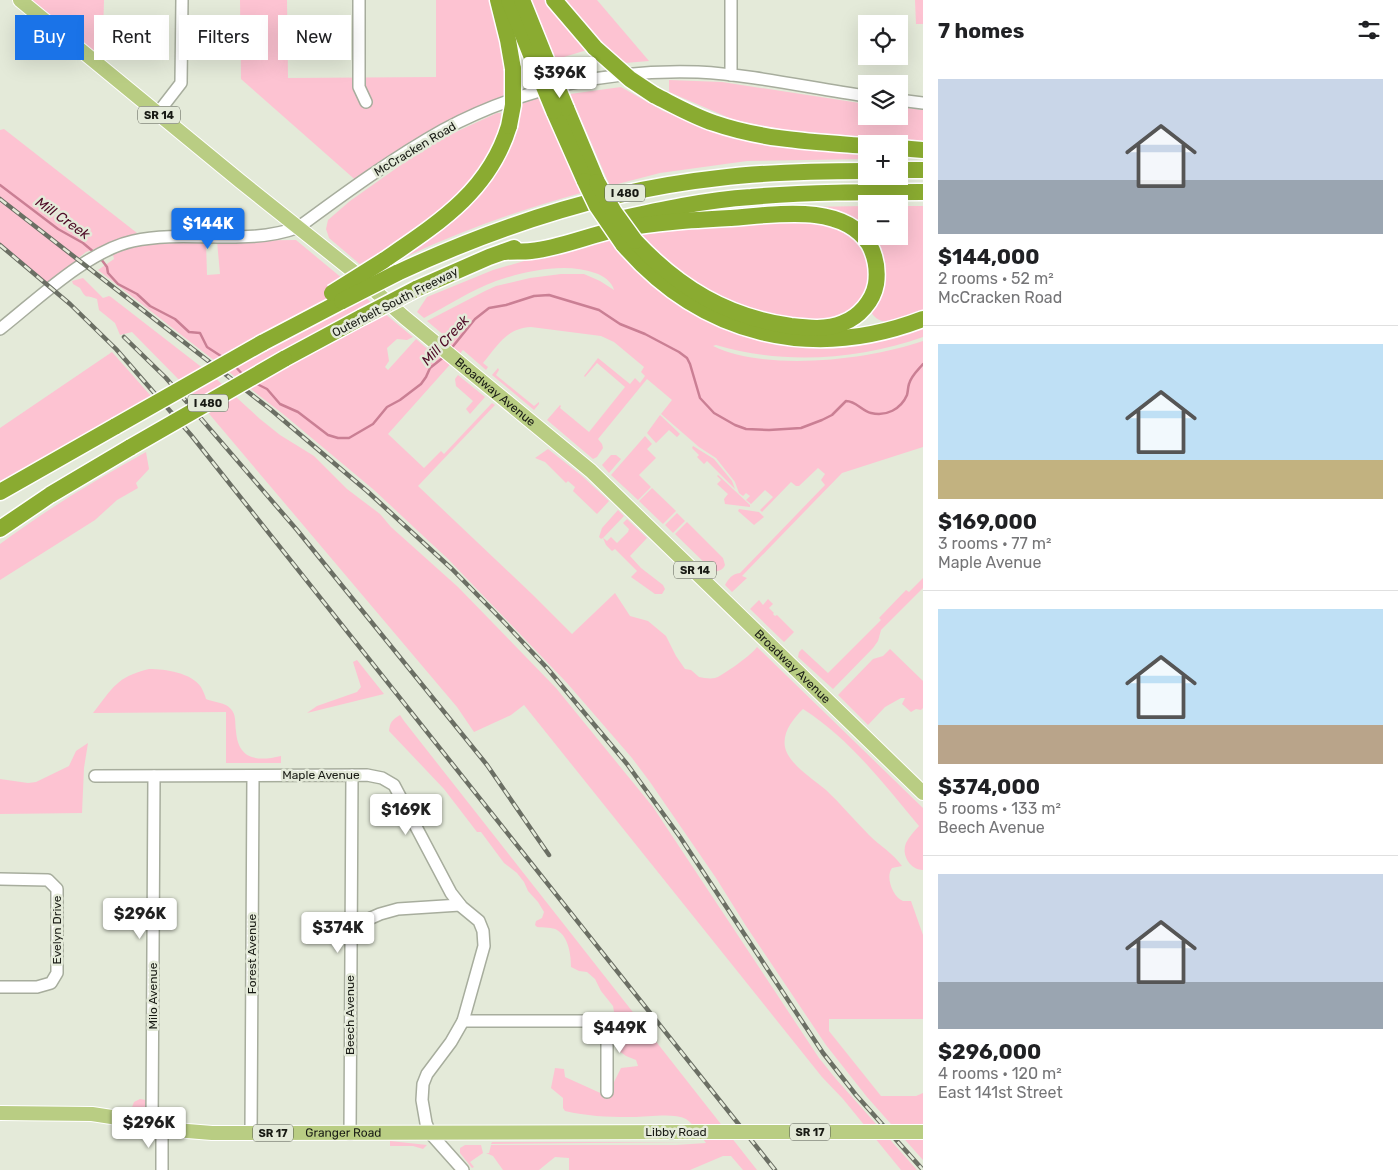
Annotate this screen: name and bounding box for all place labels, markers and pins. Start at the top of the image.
pin: $396K [525,56,595,99]
pin: $144K [173,208,243,250]
pin: $169K [371,794,441,836]
pin: $296K [105,898,175,940]
pin: $374K [303,912,373,954]
pin: $449K [585,1012,655,1054]
pin: $296K [114,1106,184,1149]

